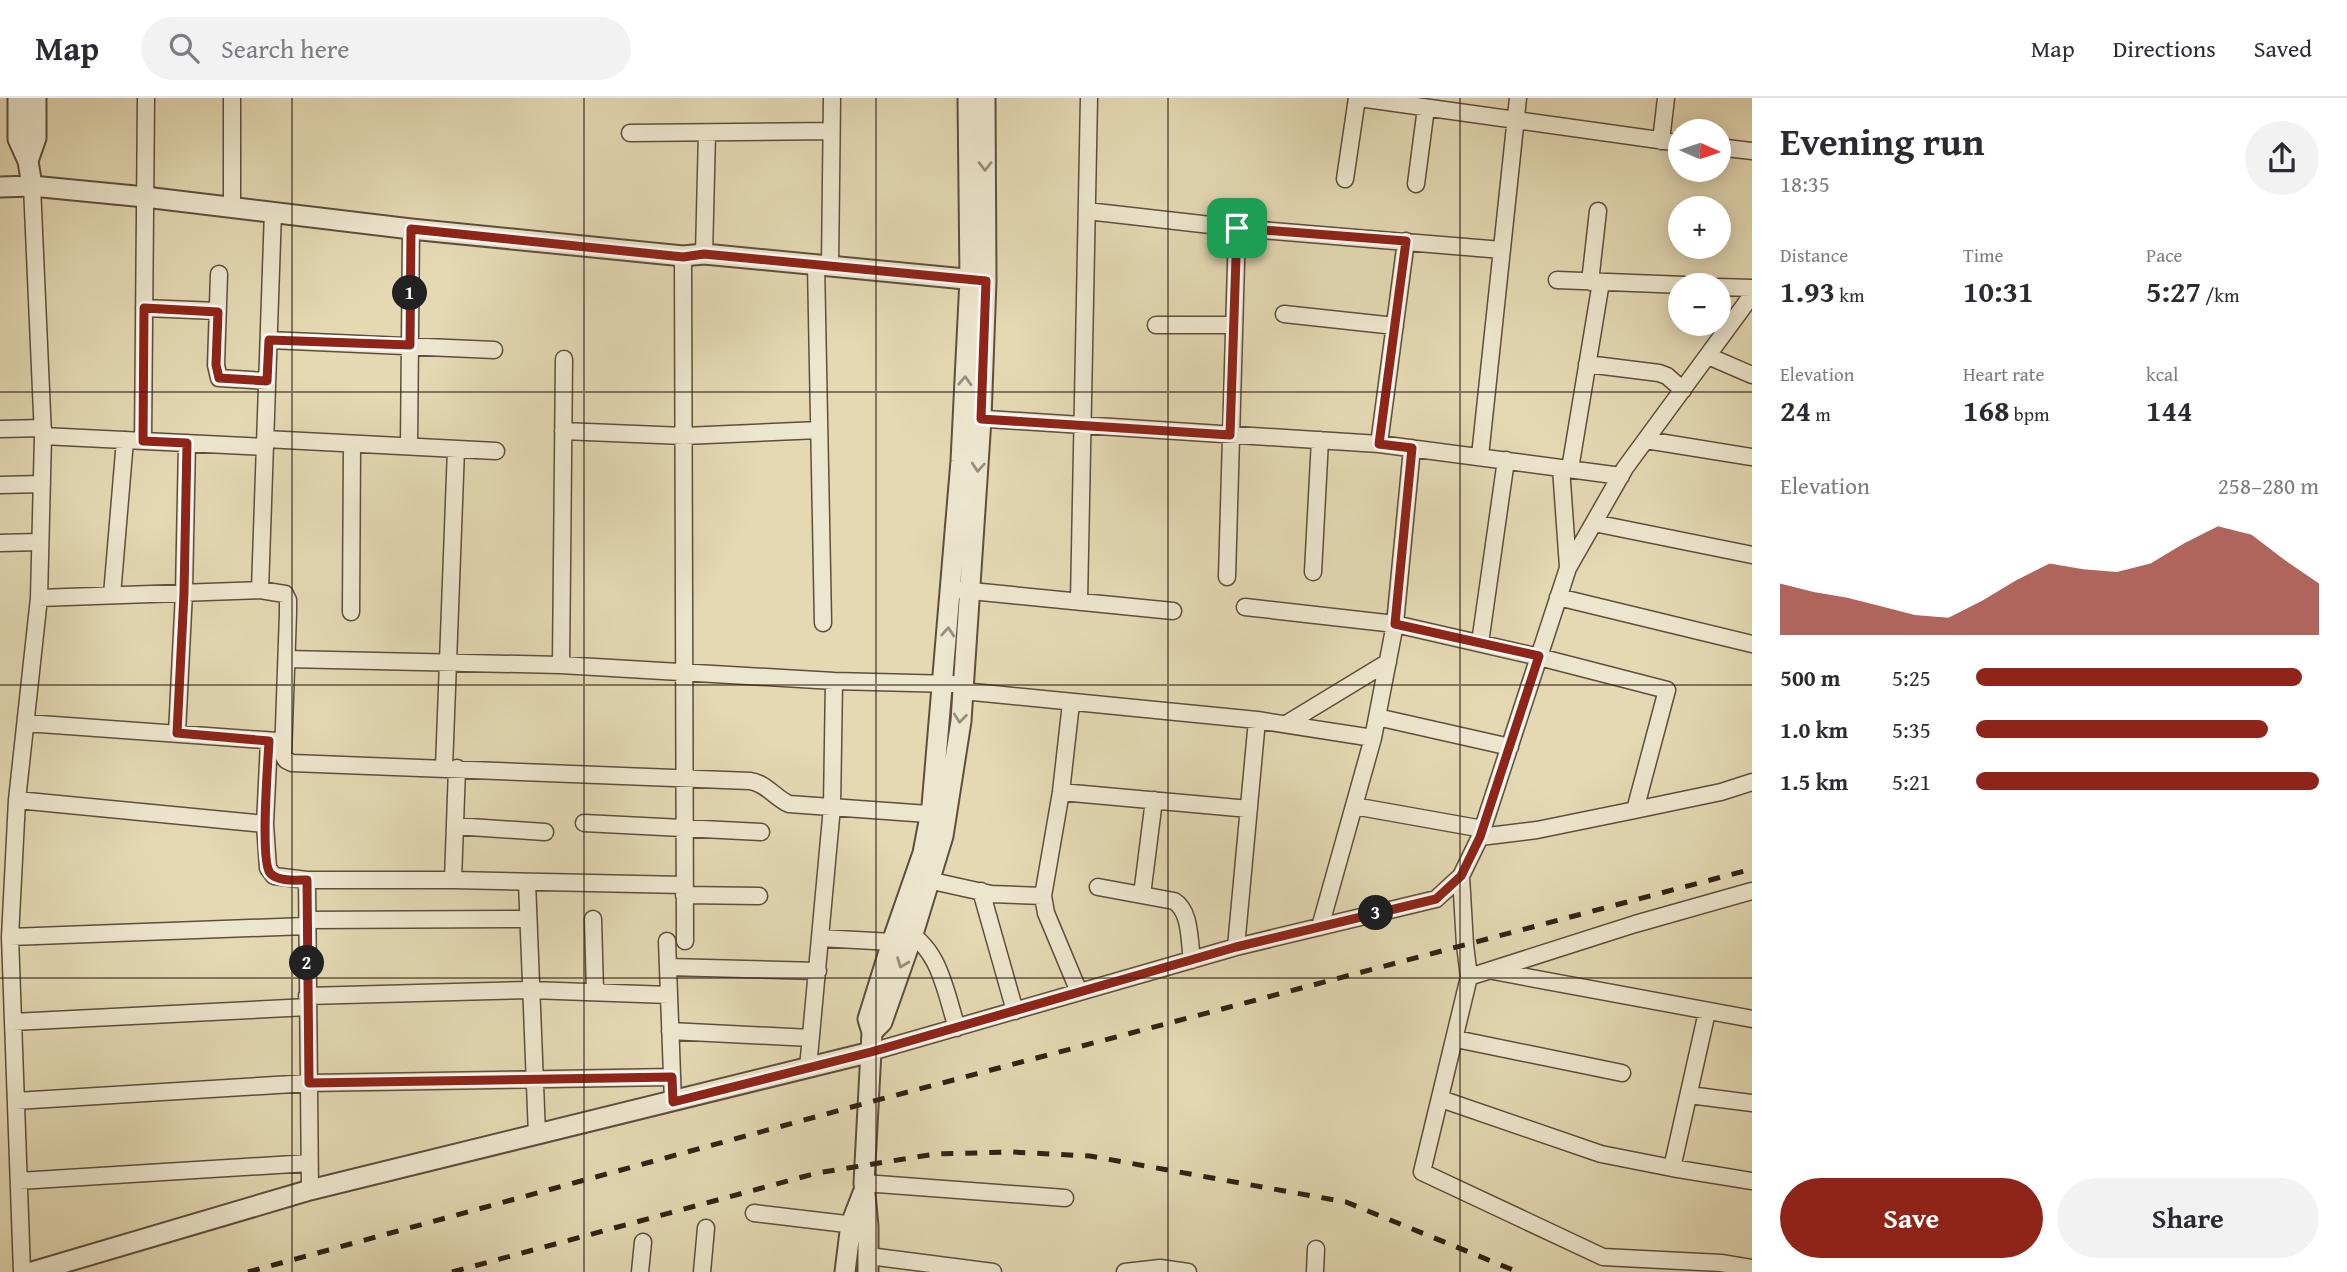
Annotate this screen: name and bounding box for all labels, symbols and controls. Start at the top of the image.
search box [141,17,631,80]
text: Map [35,24,99,72]
icon: search [165,29,203,67]
text: Search here [221,29,349,68]
text: Map [2031,31,2075,66]
text: Directions [2113,31,2216,66]
text: Saved [2254,31,2312,66]
text: Evening run [1780,113,1984,169]
north arrow [1668,119,1731,182]
map controls [1668,119,1731,336]
button: share [2245,121,2319,195]
one-way arrow [977,161,993,172]
text: 18:35 [1780,167,1830,200]
button: + [1668,196,1731,259]
pin [1207,198,1267,258]
icon: arrive [1218,209,1256,247]
text: Distance [1780,241,1848,269]
text: Time [1963,241,2003,269]
text: Pace [2146,241,2183,269]
text: 1.93 [1780,269,1835,313]
text: 10:31 [1963,269,2034,313]
text: 5:27 [2146,269,2201,313]
button: − [1668,273,1731,336]
pin: 1 [392,276,428,310]
text: 1 [405,278,414,306]
text: km [1835,281,1864,309]
text: /km [2201,281,2239,309]
text: Elevation [1780,360,1854,388]
text: Heart rate [1963,360,2044,388]
text: kcal [2146,360,2178,388]
one-way arrow [957,375,972,386]
text: 24 [1780,388,1811,432]
text: 168 [1963,388,2010,432]
text: 144 [2146,388,2193,432]
text: m [1811,400,1831,428]
text: bpm [2010,400,2049,428]
one-way arrow [971,462,986,473]
text: Elevation [1780,469,1870,502]
text: 258–280 m [2218,469,2319,502]
one-way arrow [940,626,955,637]
text: 500 m [1780,661,1841,694]
text: 5:25 [1892,661,1931,694]
one-way arrow [953,713,968,724]
text: 1.0 km [1780,713,1848,746]
text: 5:35 [1892,713,1931,746]
text: 1.5 km [1780,765,1848,798]
text: 5:21 [1892,765,1931,798]
pin: 3 [1358,896,1394,930]
text: 3 [1371,898,1380,926]
pin: 2 [290,946,324,980]
text: 2 [302,948,311,976]
one-way arrow [896,956,910,968]
button: Save [1780,1178,2043,1258]
button: Share [2057,1178,2319,1258]

